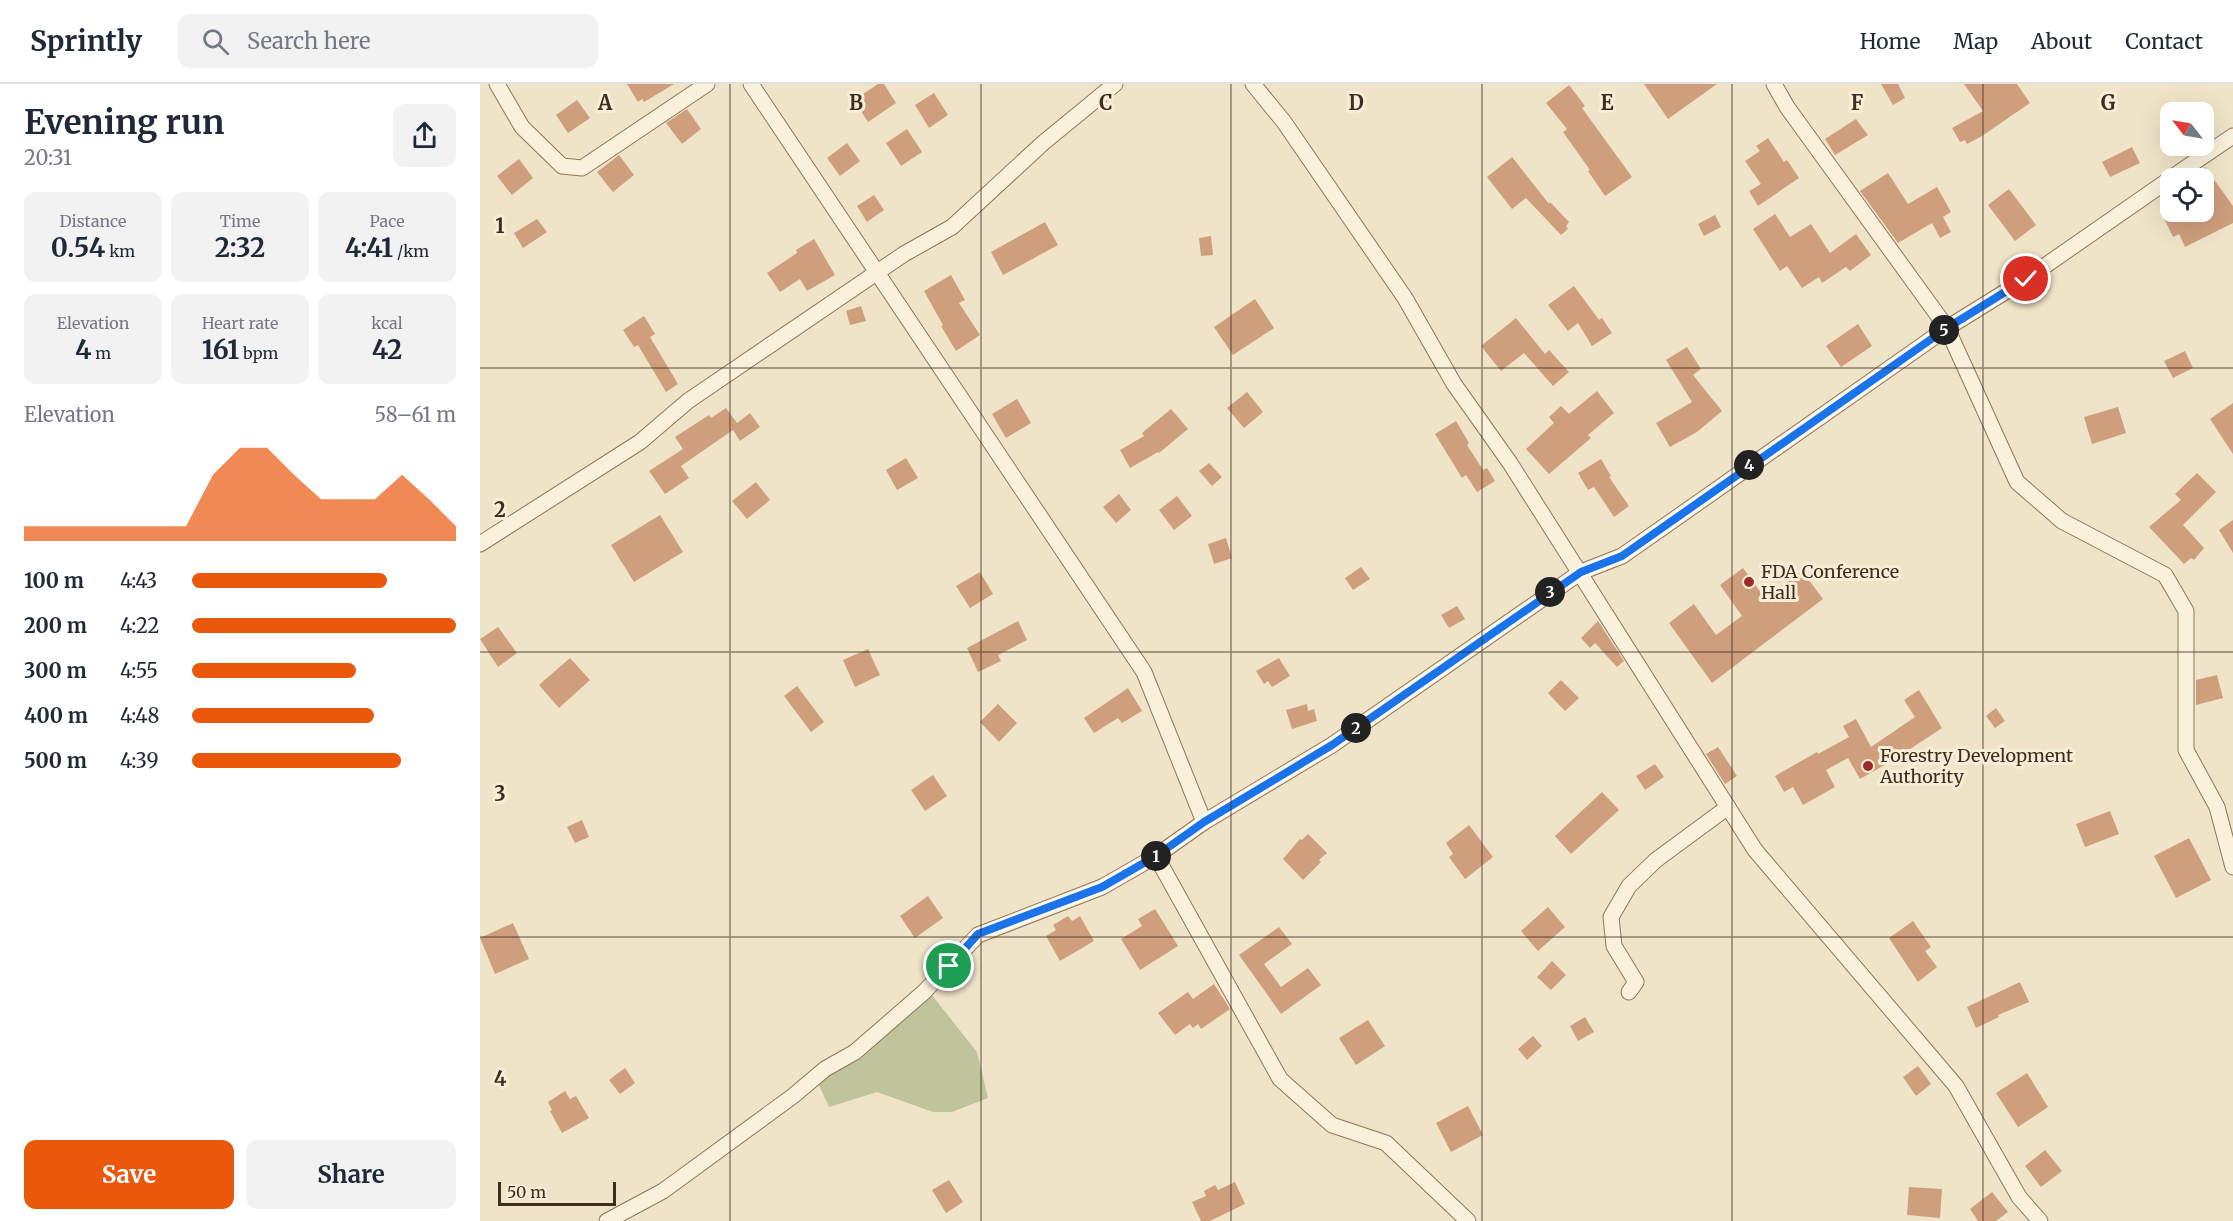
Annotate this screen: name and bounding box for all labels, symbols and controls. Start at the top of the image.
search box [178,14,598,68]
text: Sprintly [30,23,142,59]
icon: search [199,25,232,58]
text: Search here [247,27,370,55]
text: Home [1860,28,1920,55]
text: Map [1953,28,1998,55]
text: About [2031,28,2092,55]
text: Contact [2125,28,2203,55]
text: A [597,90,613,115]
text: B [849,90,863,115]
text: C [1099,90,1113,115]
text: D [1348,90,1364,115]
text: E [1600,90,1614,115]
text: F [1851,90,1864,115]
text: G [2101,90,2116,115]
text: Evening run [24,102,224,143]
north arrow [2160,102,2214,156]
map controls [2160,102,2214,222]
button: share [393,104,456,167]
text: 20:31 [24,145,72,170]
button: locate [2160,168,2214,222]
text: Distance [60,211,126,231]
text: Time [220,211,260,231]
text: Pace [370,211,405,231]
text: 1 [495,213,505,238]
text: 0.54 [51,231,105,264]
text: 2:32 [215,231,265,264]
text: 4:41 [345,231,393,264]
text: km [105,241,135,261]
text: /km [393,241,429,261]
pin [2000,253,2051,304]
icon: check [2009,262,2042,295]
text: Elevation [57,313,129,333]
text: Heart rate [202,313,278,333]
text: kcal [371,313,403,333]
pin: 5 [1929,315,1959,345]
text: 5 [1939,320,1949,340]
text: 4 [75,333,91,366]
text: 161 [202,333,239,366]
text: 42 [372,333,402,366]
text: m [91,343,111,363]
text: bpm [239,343,278,363]
text: Elevation [24,402,115,427]
text: 58–61 m [374,402,456,427]
pin: 4 [1734,450,1764,480]
text: 4 [1744,455,1754,475]
text: 2 [494,497,506,522]
place label: FDA Conference Hall [1761,560,1899,604]
text: 100 m [24,568,84,593]
text: 4:43 [120,568,157,593]
marker: FDA Conference Hall [1742,575,1756,589]
pin: 3 [1535,577,1565,607]
text: 3 [1545,582,1555,602]
text: 200 m [24,613,87,638]
text: 4:22 [120,613,159,638]
text: 300 m [24,658,87,683]
text: 4:55 [120,658,158,683]
text: 400 m [24,703,88,728]
text: 4:48 [120,703,159,728]
pin: 2 [1341,713,1371,743]
text: 2 [1351,718,1361,738]
place label: Forestry Development Authority [1879,744,2073,788]
text: 500 m [24,748,87,773]
text: 4:39 [120,748,159,773]
marker: Forestry Development Authority [1861,759,1875,773]
text: 3 [494,781,506,806]
pin: 1 [1141,841,1171,871]
text: 1 [1152,846,1160,866]
pin [923,940,974,991]
icon: arrive [932,949,965,982]
text: 4 [494,1066,507,1091]
button: Save [24,1140,234,1209]
button: Share [246,1140,456,1209]
scale bar [498,1179,616,1206]
text: 50 m [507,1182,546,1202]

